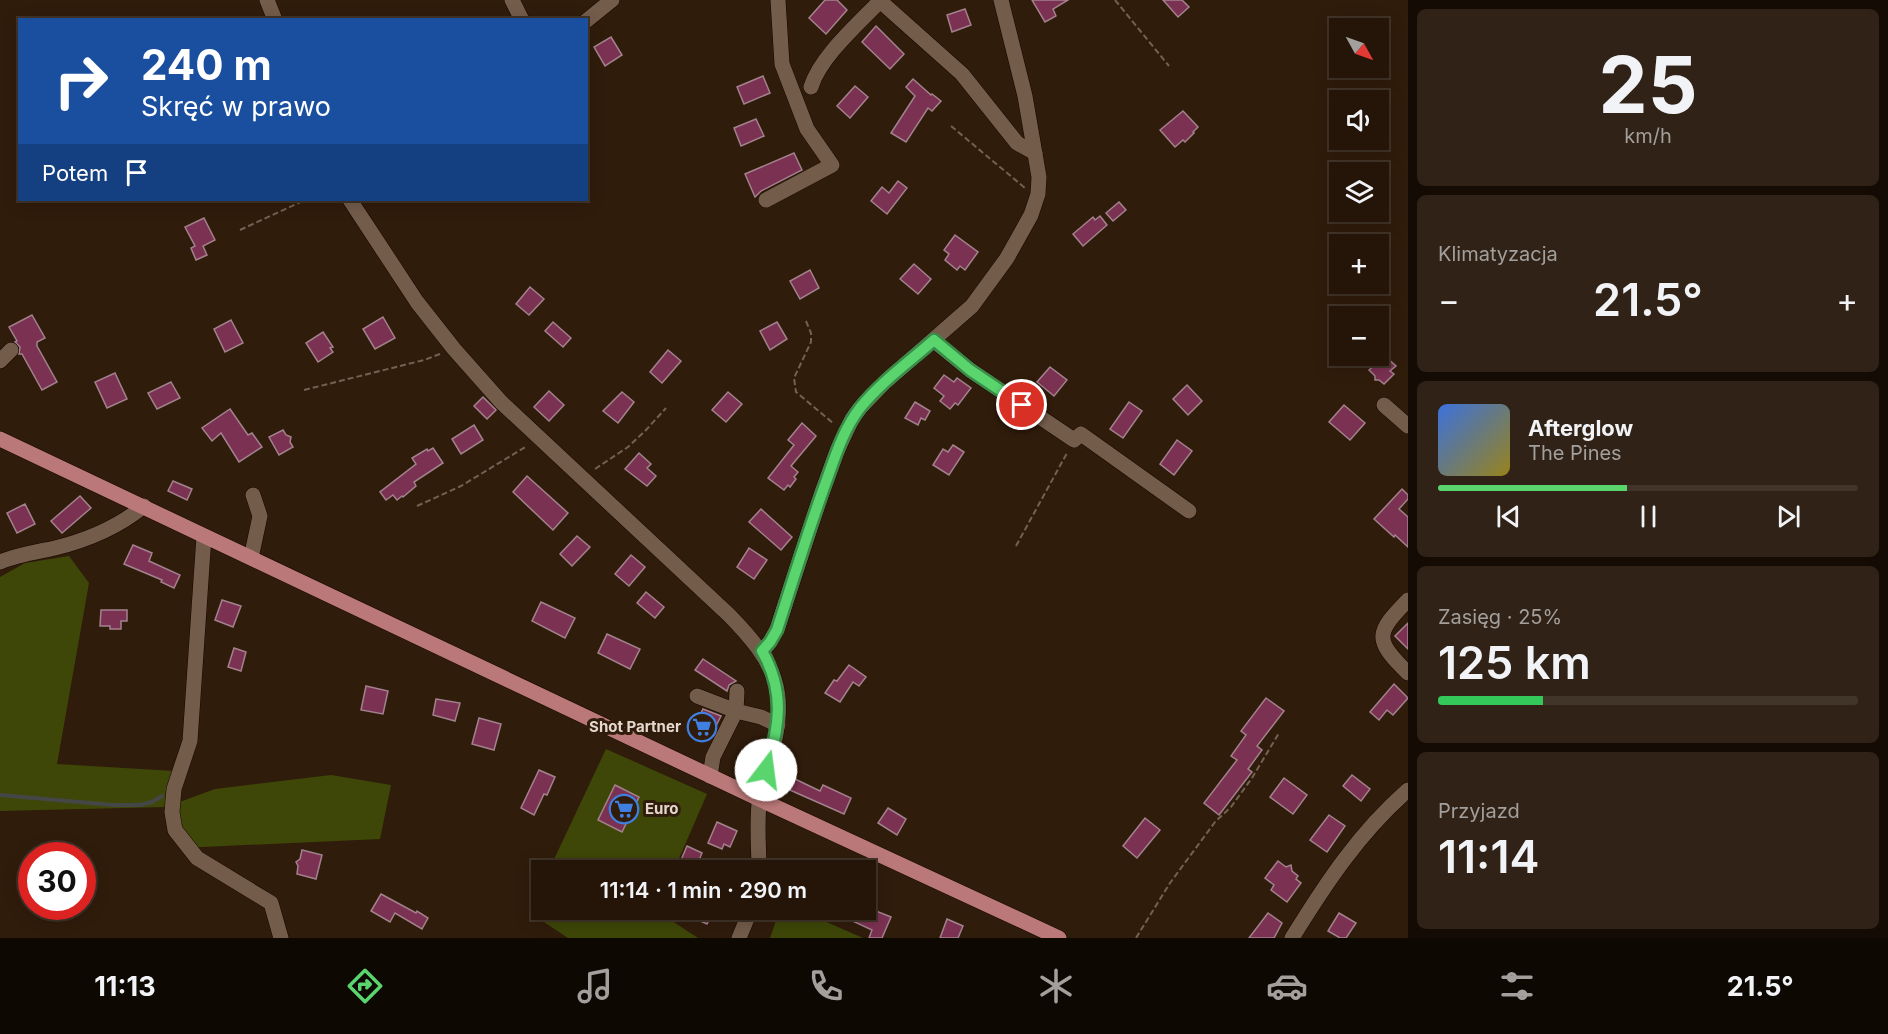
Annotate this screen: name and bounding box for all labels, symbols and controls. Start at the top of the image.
north arrow [1329,18,1389,78]
map controls [1329,18,1389,366]
text: 25 [1599,37,1698,132]
text: 240 m [141,39,272,90]
icon: right [42,42,120,120]
text: Skręć w prawo [141,90,331,123]
button: sound [1329,90,1389,150]
text: km/h [1624,124,1672,148]
icon: arrive [120,156,153,189]
text: Potem [42,160,108,186]
button: layers [1329,162,1389,222]
button: + [1329,234,1389,294]
text: Klimatyzacja [1438,242,1558,266]
text: 21.5° [1593,272,1703,327]
text: − [1438,280,1460,320]
text: + [1836,280,1858,320]
button: − [1329,306,1389,366]
pin [996,379,1047,430]
icon: arrive [1005,388,1038,421]
text: Afterglow [1528,415,1633,441]
text: The Pines [1528,441,1622,465]
icon: previous [1492,500,1525,533]
icon: pause [1632,500,1665,533]
icon: next [1772,500,1805,533]
text: Zasięg · 25% [1438,605,1562,629]
text: 125 km [1438,635,1591,690]
supermarket icon: Shot Partner [686,711,718,743]
place label: Shot Partner [589,717,681,736]
position arrow [734,738,798,802]
supermarket icon: Euro [608,793,640,825]
place label: Euro [645,799,678,818]
text: Przyjazd [1438,799,1520,823]
text: 11:14 [1438,829,1539,884]
speed limit sign: 30 [18,842,96,920]
text: 11:14 · 1 min · 290 m [600,877,807,903]
icon: directions [344,965,386,1007]
icon: music [574,965,616,1007]
icon: phone [805,965,847,1007]
icon: climate [1035,965,1077,1007]
icon: car [1266,965,1308,1007]
icon: filters [1496,965,1538,1007]
text: 11:13 [94,970,156,1003]
text: 21.5° [1727,970,1794,1003]

